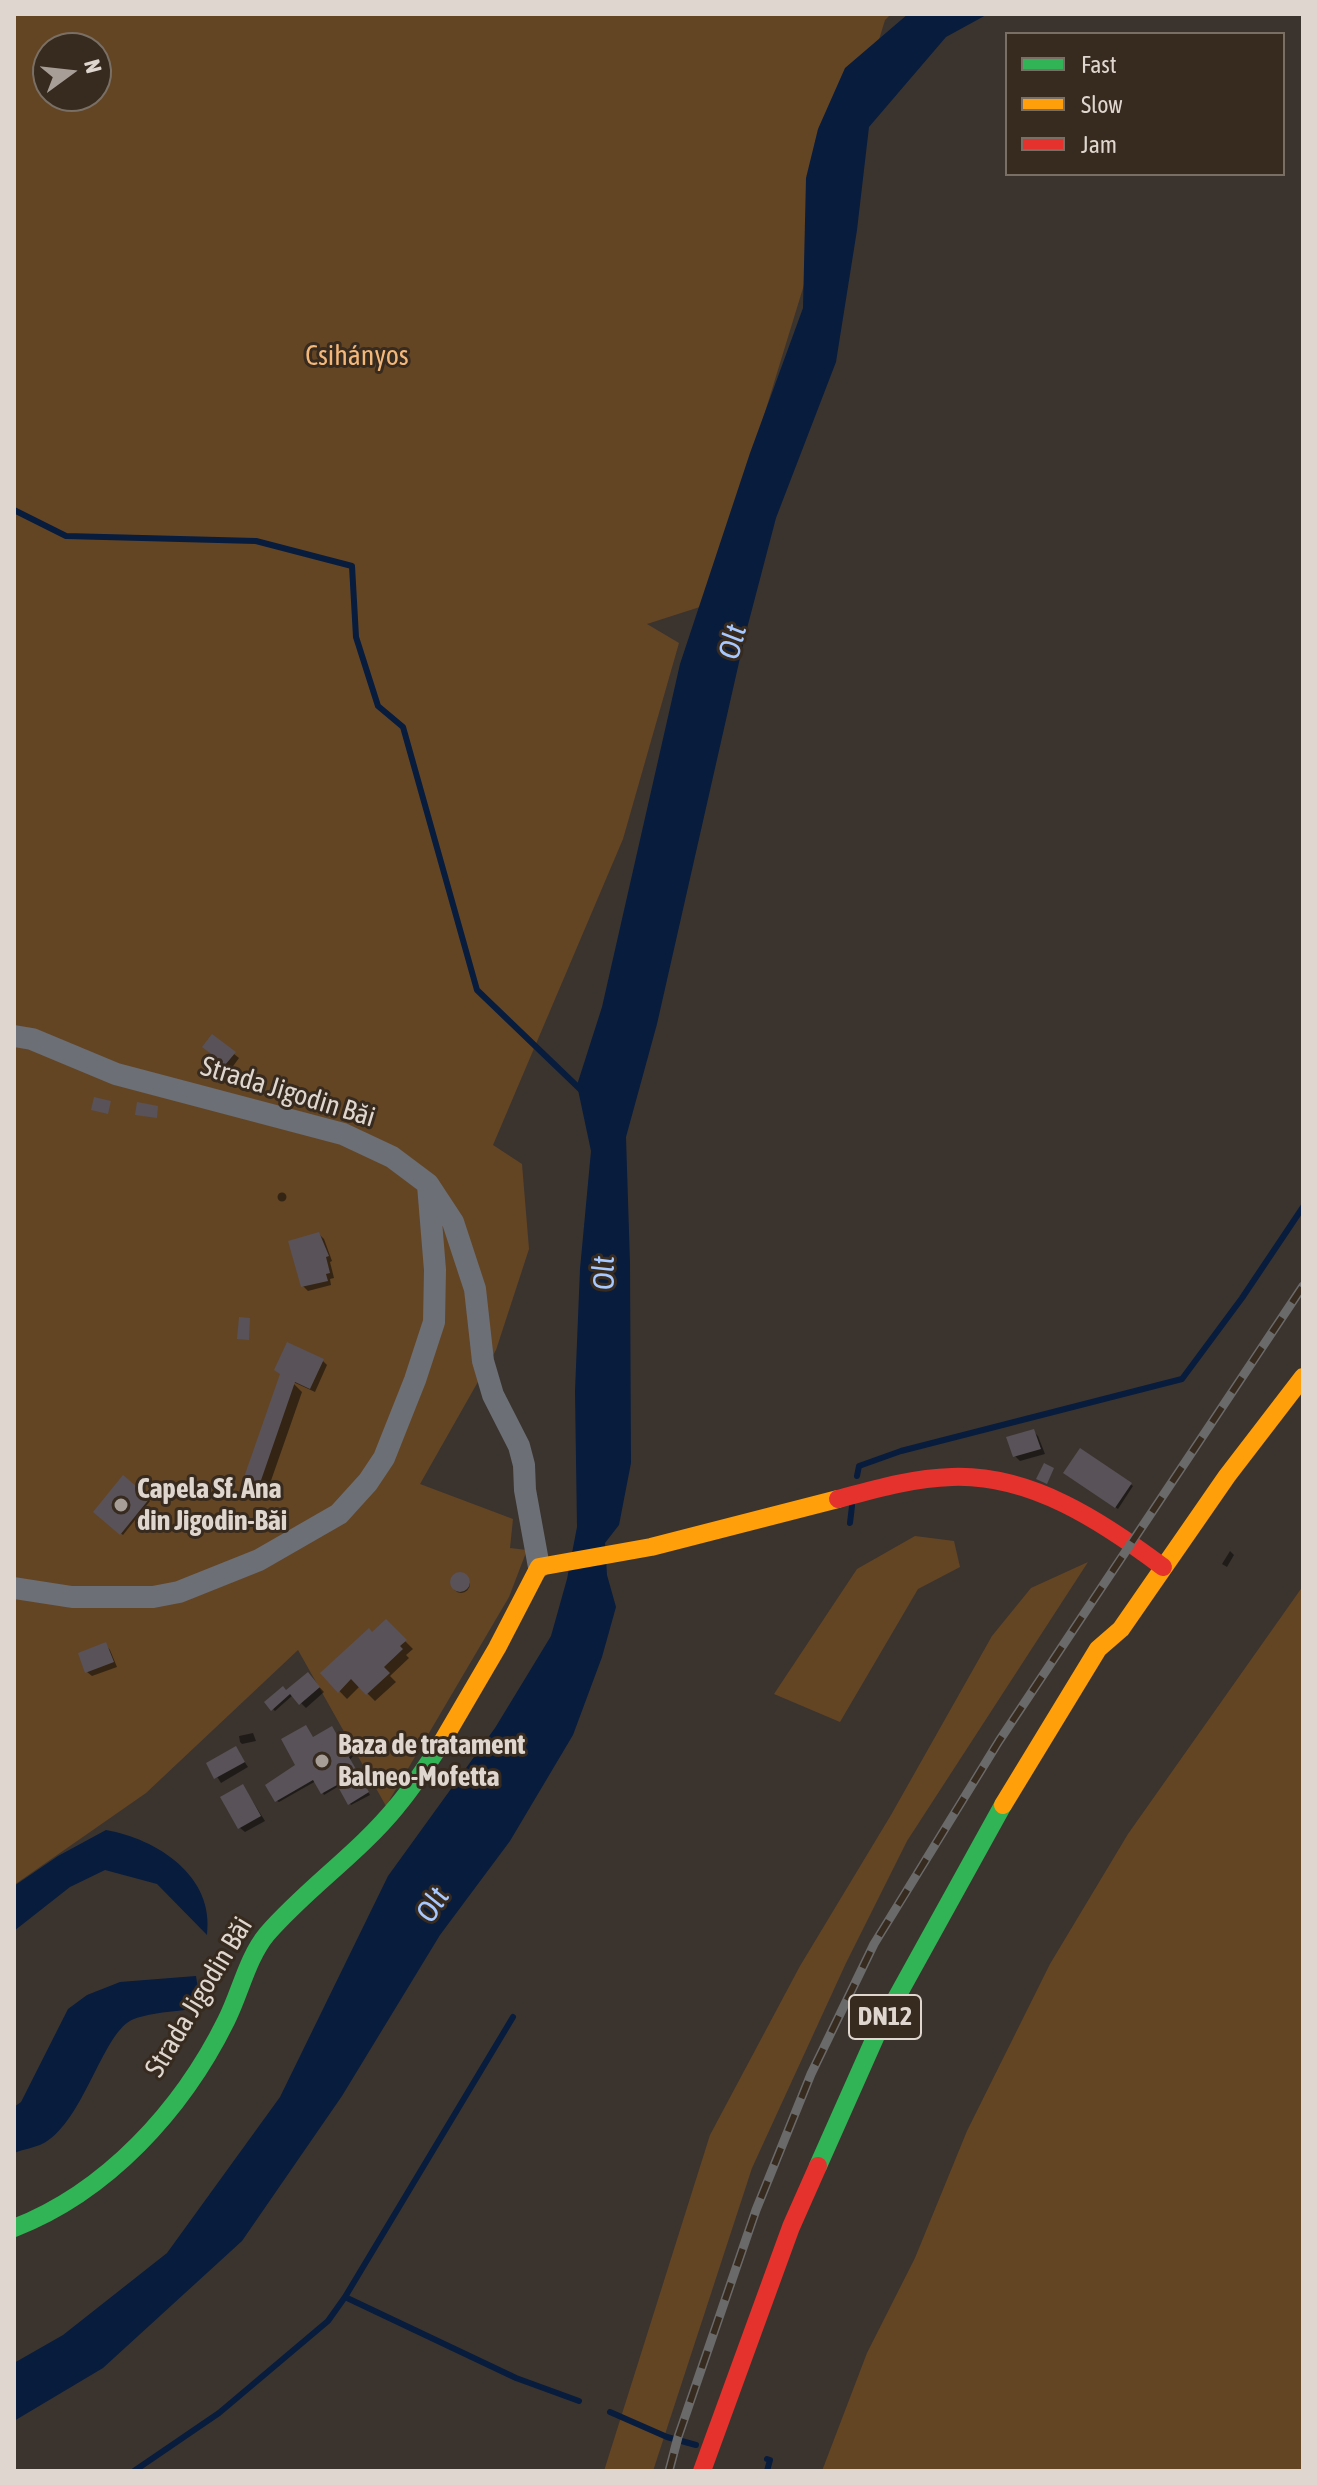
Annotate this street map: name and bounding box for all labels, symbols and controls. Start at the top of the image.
north arrow [32,32,112,112]
legend [1005,32,1285,176]
text: Fast [1081,51,1117,78]
text: N [79,57,107,76]
text: Slow [1081,91,1123,118]
text: Jam [1081,131,1117,158]
park label: Csihányos [305,339,409,373]
water label: Olt [711,621,755,663]
street label: Strada Jigodin Băi [197,1050,379,1134]
water label: Olt [587,1256,623,1290]
place label: Capela Sf. Ana din Jigodin-Băi [137,1472,287,1538]
marker: Capela Sf. Ana din Jigodin-Băi [112,1496,130,1514]
place label: Baza de tratament Balneo-Mofetta [338,1728,525,1794]
marker: Baza de tratament Balneo-Mofetta [313,1752,331,1770]
water label: Olt [409,1881,457,1929]
street label: Strada Jigodin Băi [138,1911,260,2083]
road number: DN12 [849,1995,921,2039]

